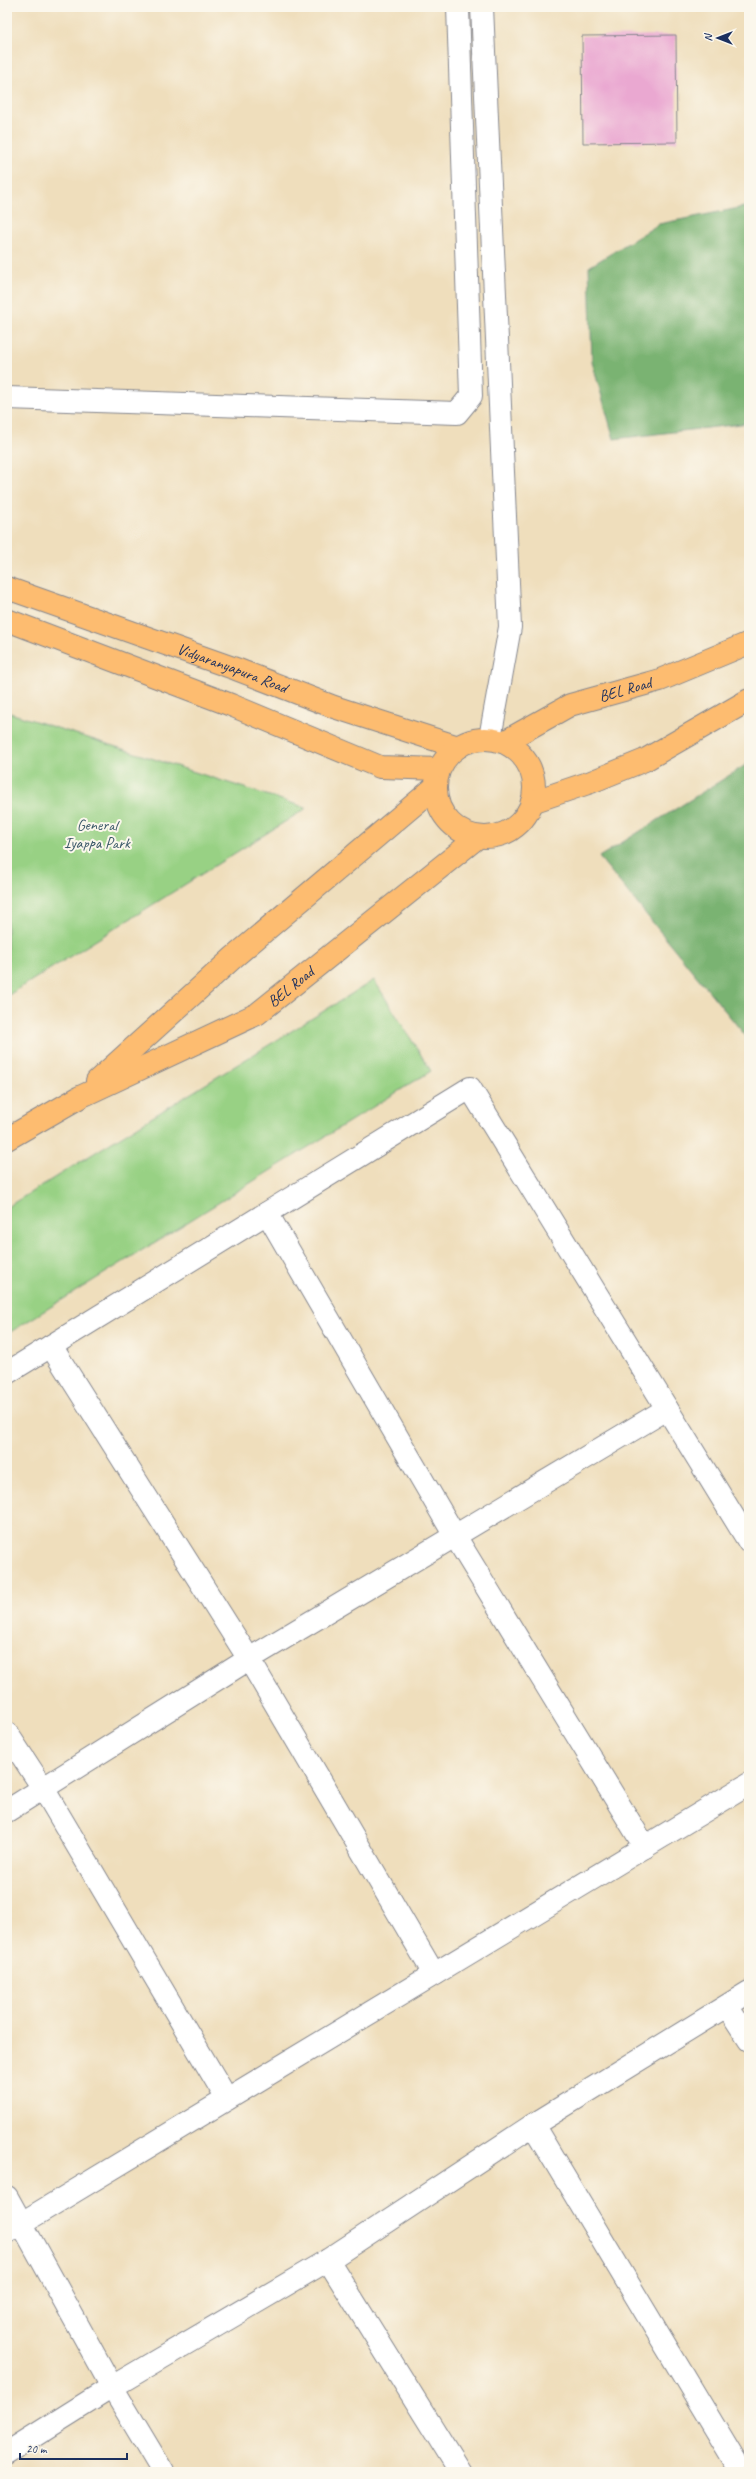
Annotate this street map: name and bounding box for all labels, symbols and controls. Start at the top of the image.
north arrow [698,18,738,58]
text: N [701,32,715,41]
street label: Vidyaranyapura Road [174,639,293,699]
street label: BEL Road [597,672,656,706]
park label: General Iyappa Park [64,815,131,853]
street label: BEL Road [264,961,320,1012]
scale bar [20,2435,127,2461]
text: 20 m [26,2441,48,2457]

